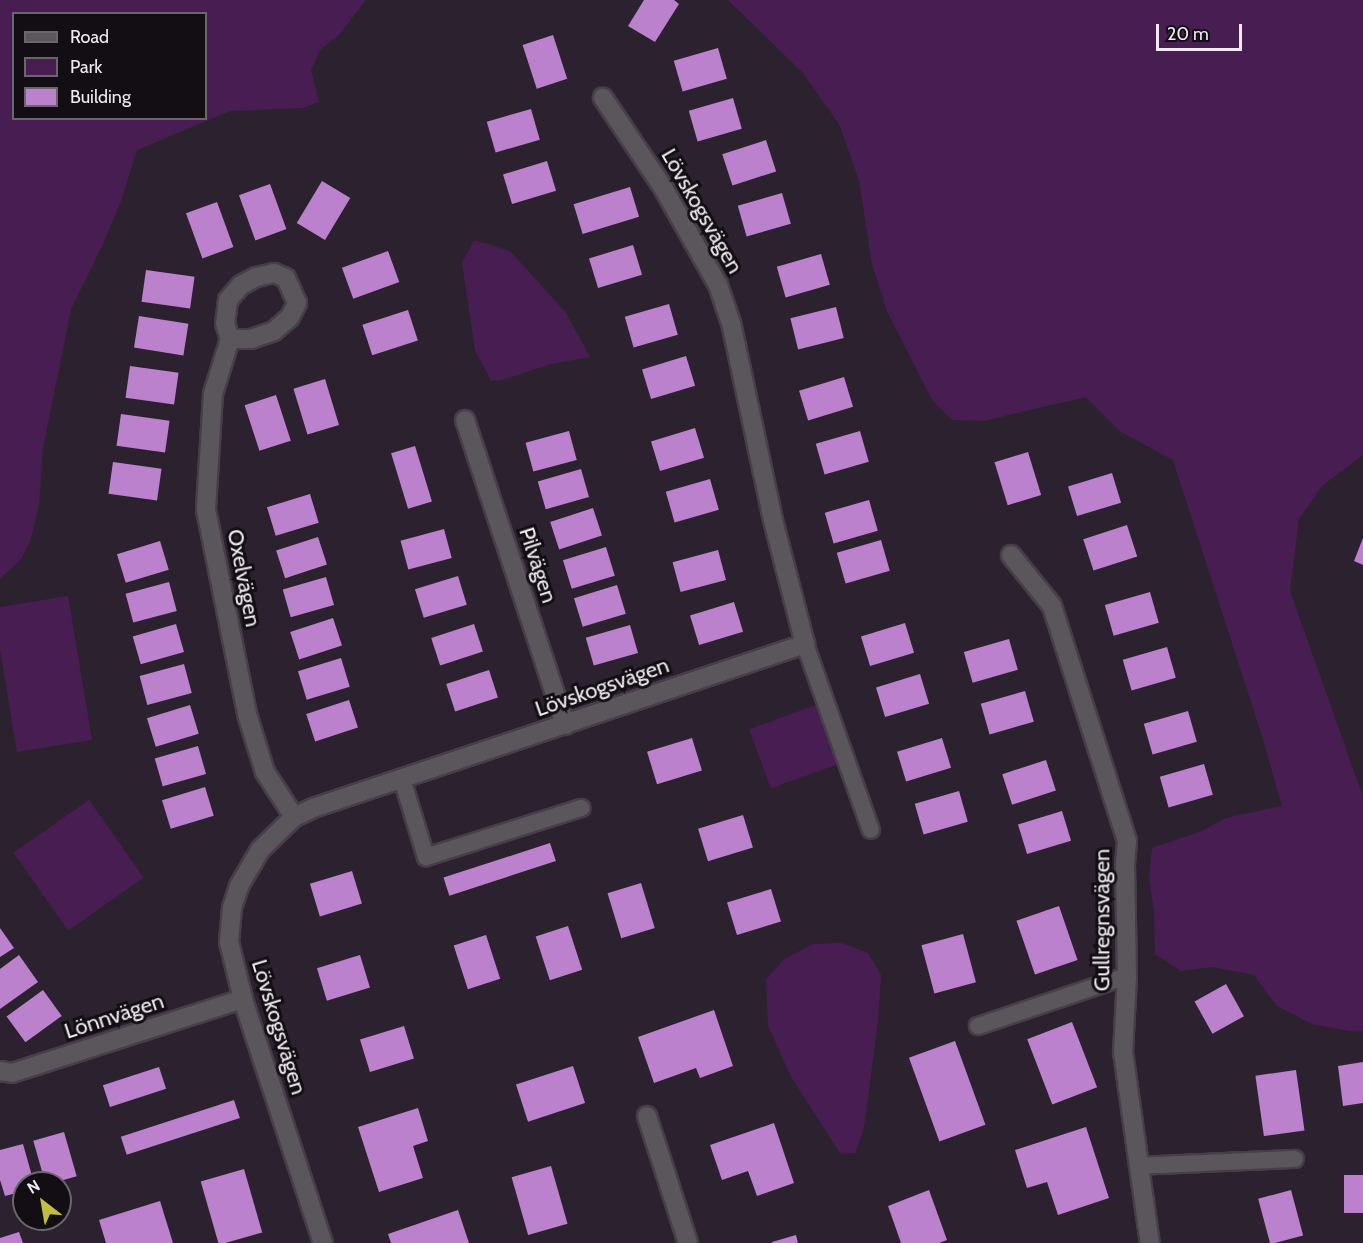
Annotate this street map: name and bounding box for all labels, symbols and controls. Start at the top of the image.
legend [12,12,207,120]
scale bar [1159,12,1244,50]
text: 20 m [1167,23,1209,45]
text: Road [70,26,109,48]
text: Park [70,56,102,78]
text: Building [70,86,131,108]
street label: Lövskogsvägen [656,144,748,278]
street label: Pilvägen [513,524,563,606]
street label: Oxelvägen [222,527,266,629]
street label: Lövskogsvägen [532,652,672,722]
street label: Gullregnsvägen [1089,849,1115,991]
street label: Lövskogsvägen [246,956,312,1098]
street label: Lönnvägen [61,988,167,1044]
north arrow [12,1171,72,1231]
text: N [24,1176,43,1198]

